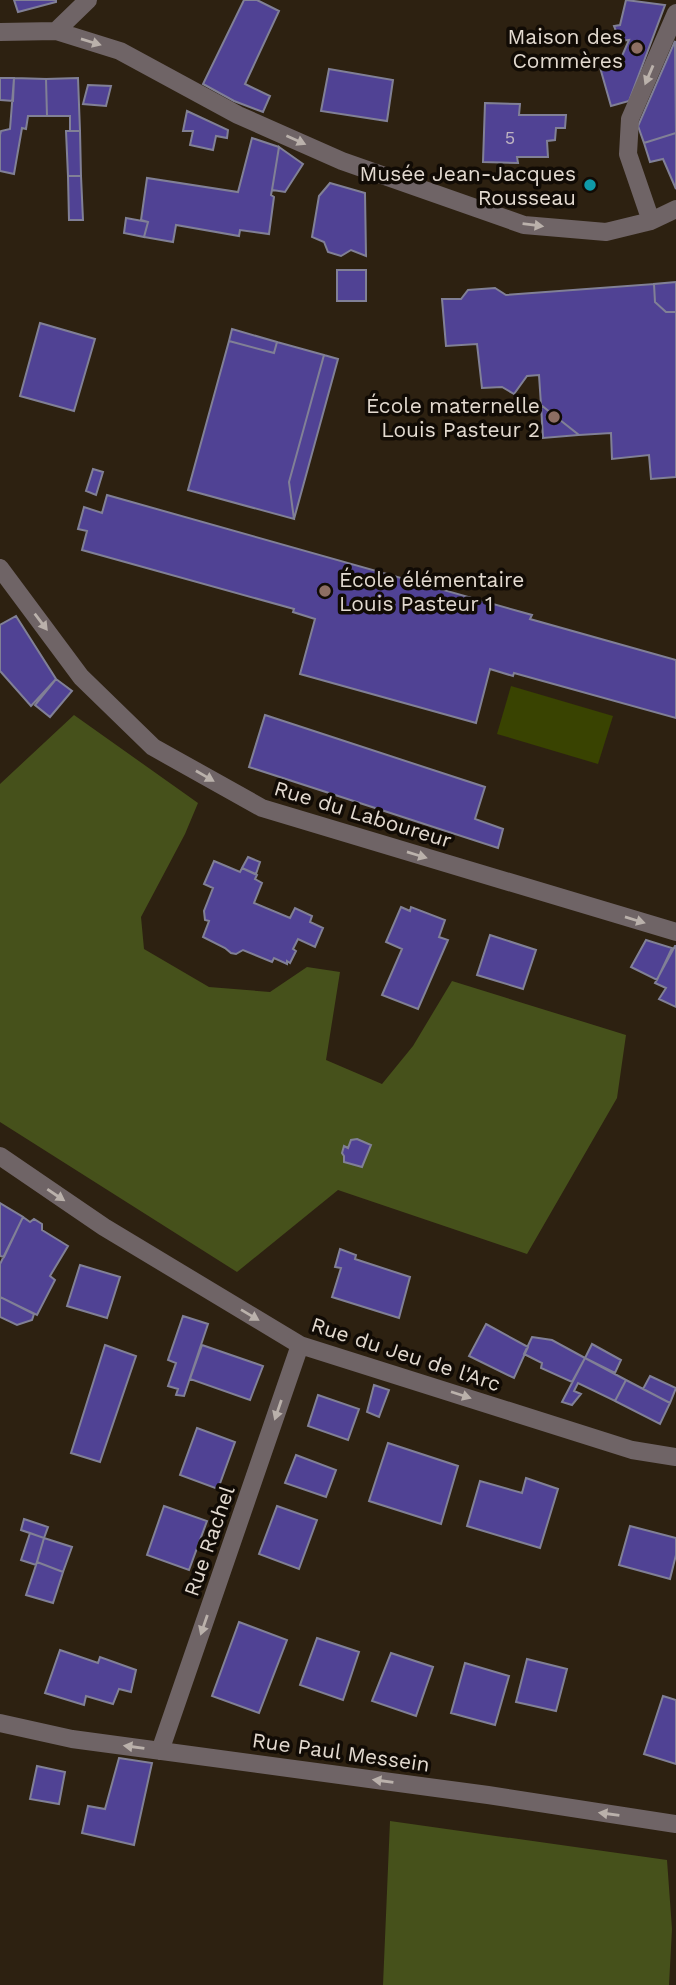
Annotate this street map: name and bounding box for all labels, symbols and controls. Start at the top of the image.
place label: Maison des Commères [508,24,623,73]
one-way arrow [81,37,102,48]
marker: Maison des Commères [629,40,645,56]
one-way arrow [643,65,654,86]
house number: 5 [505,127,515,148]
one-way arrow [285,135,306,146]
place label: Musée Jean-Jacques Rousseau [359,161,576,210]
marker: Musée Jean-Jacques Rousseau [582,177,598,193]
one-way arrow [522,219,544,230]
place label: École maternelle Louis Pasteur 2 [366,393,540,442]
marker: École maternelle Louis Pasteur 2 [546,409,562,425]
place label: École élémentaire Louis Pasteur 1 [339,567,524,616]
marker: École élémentaire Louis Pasteur 1 [317,583,333,599]
one-way arrow [33,613,47,631]
one-way arrow [195,770,214,782]
street label: Rue du Laboureur [271,775,455,853]
one-way arrow [407,850,428,860]
one-way arrow [625,915,646,925]
one-way arrow [47,1188,66,1201]
one-way arrow [240,1308,259,1321]
street label: Rue du Jeu de l'Arc [308,1312,504,1396]
one-way arrow [451,1390,472,1401]
one-way arrow [272,1399,283,1420]
street label: Rue Rachel [178,1482,240,1599]
one-way arrow [198,1614,209,1635]
street label: Rue Paul Messein [251,1727,431,1777]
one-way arrow [123,1741,145,1752]
one-way arrow [372,1775,394,1786]
one-way arrow [597,1808,619,1819]

